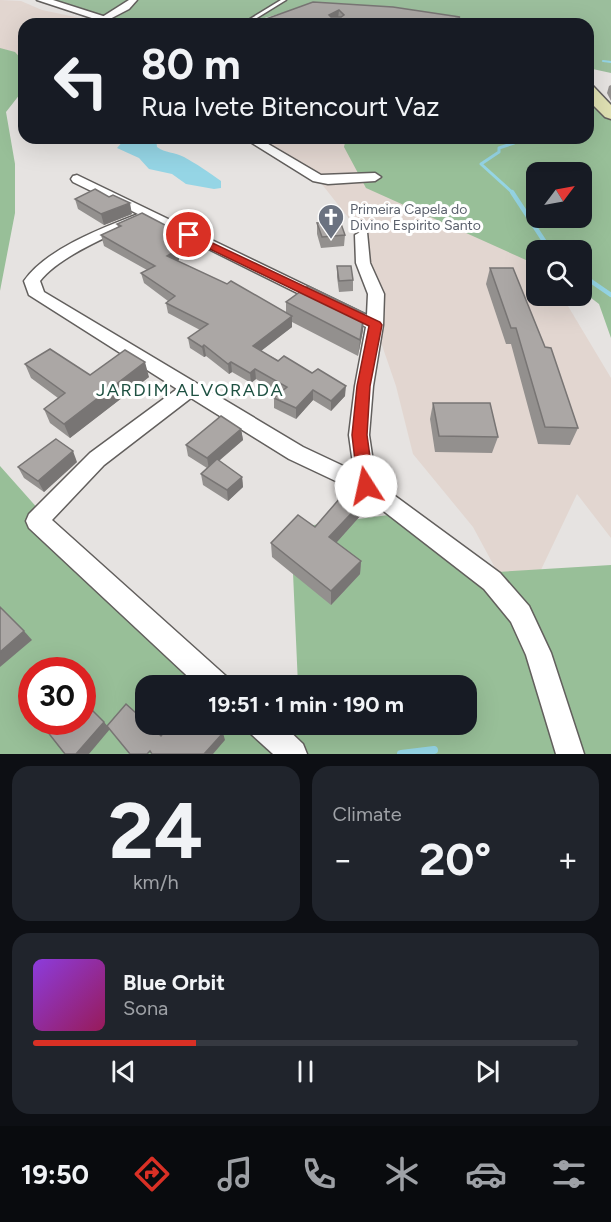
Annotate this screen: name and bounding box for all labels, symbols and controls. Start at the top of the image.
text: 80 m [141,39,241,90]
icon: left [42,42,120,120]
text: Rua Ivete Bitencourt Vaz [141,90,439,123]
north arrow [526,162,592,228]
map controls [526,162,592,306]
place label: Primeira Capela do Divino Espirito Santo [350,201,481,234]
church icon: Primeira Capela do Divino Espirito Santo [316,202,346,240]
pin [163,209,214,260]
icon: arrive [172,218,205,251]
button: search [526,240,592,306]
district label: JARDIM ALVORADA [96,379,284,401]
position arrow [334,454,398,518]
speed limit sign: 30 [18,657,96,735]
text: 19:51 · 1 min · 190 m [208,691,404,718]
text: 24 [108,784,203,878]
text: Climate [333,802,402,826]
text: 20° [419,832,491,886]
text: − [333,840,353,879]
text: + [557,840,578,879]
text: km/h [133,870,179,894]
text: Blue Orbit [123,969,225,996]
text: Sona [123,996,168,1020]
icon: previous [107,1055,140,1088]
icon: pause [289,1055,322,1088]
icon: next [471,1055,504,1088]
icon: directions [131,1153,173,1195]
icon: music [214,1153,256,1195]
icon: phone [298,1153,340,1195]
icon: climate [381,1153,423,1195]
icon: car [465,1153,507,1195]
icon: filters [548,1153,590,1195]
text: 19:50 [21,1158,89,1191]

